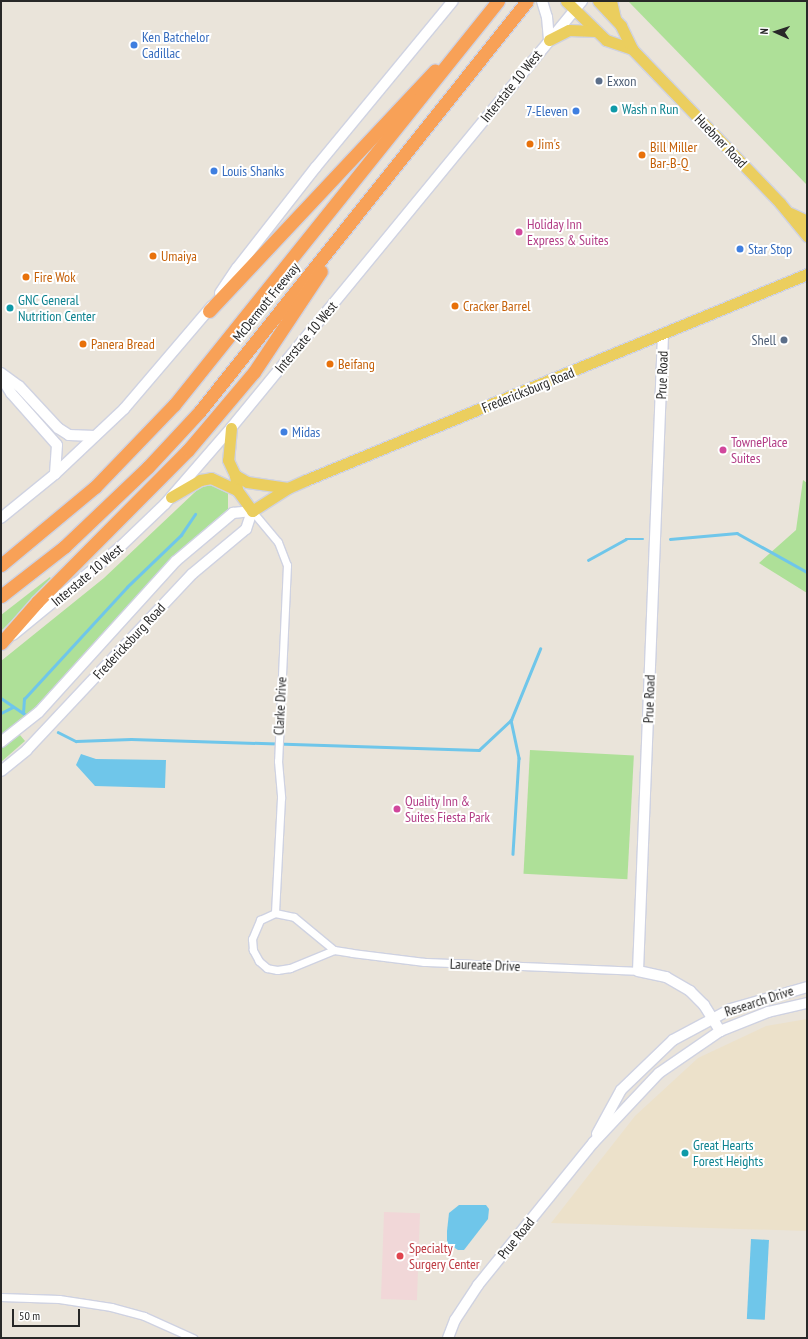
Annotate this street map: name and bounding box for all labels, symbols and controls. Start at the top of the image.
north arrow [756,12,796,52]
text: N [757,28,771,35]
place label: Ken Batchelor Cadillac [142,29,209,62]
marker: Ken Batchelor Cadillac [129,40,139,50]
street label: Interstate 10 West [477,46,545,126]
place label: Exxon [607,73,636,89]
marker: Exxon [594,76,604,86]
place label: Wash n Run [622,101,678,117]
place label: 7-Eleven [526,103,568,119]
marker: Wash n Run [609,104,619,114]
marker: 7-Eleven [571,106,581,116]
street label: Huebner Road [691,111,751,171]
place label: Jim's [538,136,560,152]
marker: Jim's [525,139,535,149]
place label: Bill Miller Bar-B-Q [650,139,697,172]
marker: Bill Miller Bar-B-Q [637,150,647,160]
place label: Louis Shanks [222,163,284,179]
marker: Louis Shanks [209,166,219,176]
place label: Holiday Inn Express & Suites [527,216,608,248]
marker: Holiday Inn Express & Suites [514,227,524,237]
place label: Star Stop [748,241,792,257]
marker: Star Stop [735,244,745,254]
place label: Umaiya [161,248,197,264]
marker: Umaiya [148,251,158,261]
street label: McDermott Freeway [229,259,303,345]
place label: Fire Wok [34,269,76,285]
marker: Fire Wok [21,272,31,282]
place label: GNC General Nutrition Center [18,292,96,324]
street label: Interstate 10 West [271,298,341,376]
place label: Cracker Barrel [463,298,530,314]
marker: Cracker Barrel [450,301,460,311]
marker: GNC General Nutrition Center [5,303,15,313]
place label: Shell [752,332,776,348]
marker: Shell [779,335,789,345]
place label: Panera Bread [91,336,155,352]
marker: Panera Bread [78,339,88,349]
street label: Prue Road [653,350,671,400]
place label: Beifang [338,356,375,372]
marker: Beifang [325,359,335,369]
street label: Fredericksburg Road [479,364,577,416]
place label: Midas [292,424,320,440]
marker: Midas [279,427,289,437]
place label: TownePlace Suites [731,434,788,466]
marker: TownePlace Suites [718,445,728,455]
street label: Interstate 10 West [48,540,126,610]
street label: Fredericksburg Road [89,599,169,683]
street label: Prue Road [640,674,658,724]
street label: Clarke Drive [270,676,290,736]
place label: Quality Inn & Suites Fiesta Park [405,793,490,826]
marker: Quality Inn & Suites Fiesta Park [392,804,402,814]
street label: Laureate Drive [450,955,520,975]
street label: Research Drive [722,982,796,1020]
place label: Great Hearts Forest Heights [693,1137,763,1170]
marker: Great Hearts Forest Heights [680,1148,690,1158]
street label: Prue Road [494,1214,538,1262]
place label: Specialty Surgery Center [409,1240,480,1272]
marker: Specialty Surgery Center [394,1250,406,1262]
scale bar [14,1301,82,1327]
text: 50 m [19,1308,40,1323]

